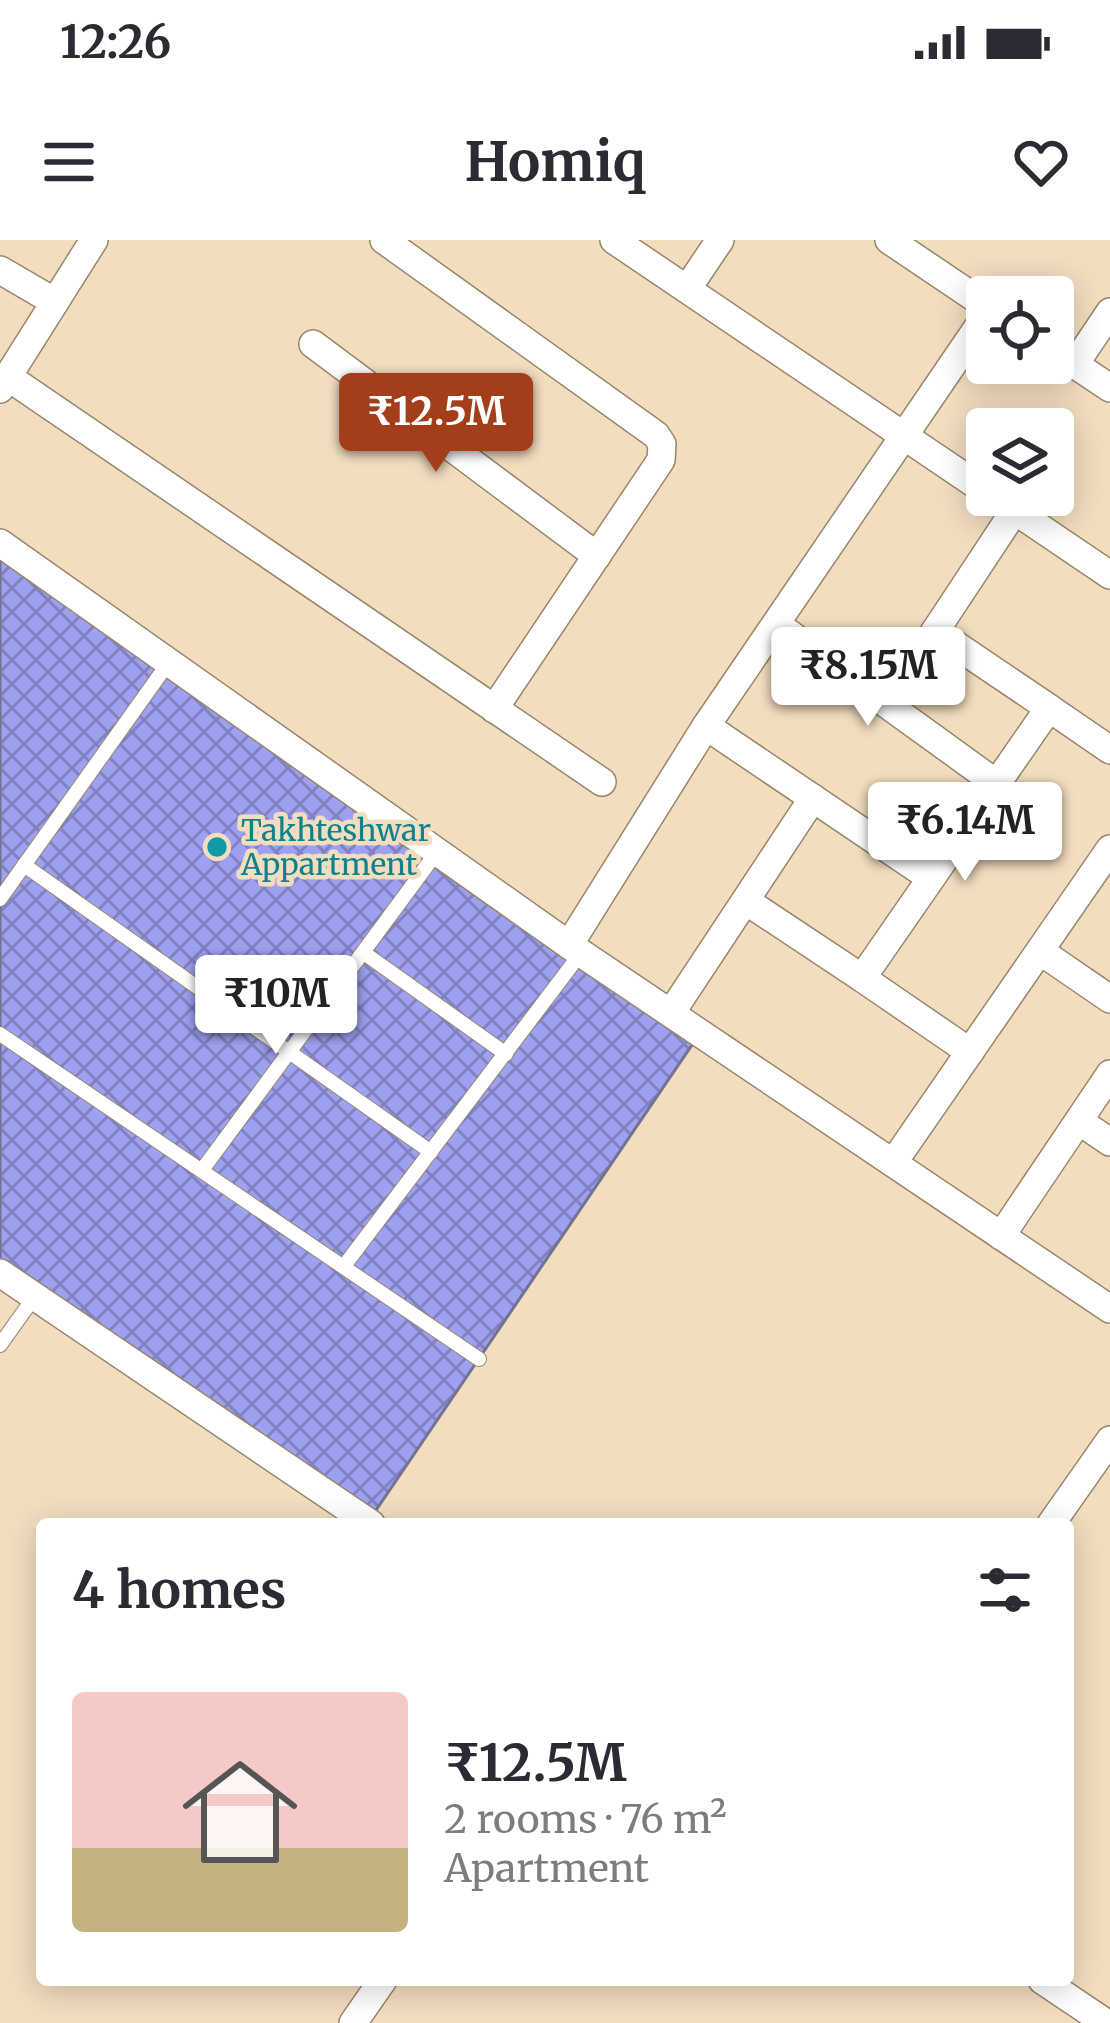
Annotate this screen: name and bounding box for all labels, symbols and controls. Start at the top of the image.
text: 12:26 [60,14,171,70]
text: Homiq [465,128,646,196]
icon: menu [36,129,102,195]
icon: heart [1008,129,1074,195]
map controls [966,276,1074,516]
button: locate [966,276,1074,384]
pin: ₹12.5M [338,373,534,475]
text: ₹12.5M [366,387,506,436]
button: layers [966,408,1074,516]
pin: ₹8.15M [770,627,966,729]
text: ₹8.15M [798,641,938,690]
pin: ₹6.14M [867,782,1063,884]
text: ₹6.14M [895,796,1035,845]
place label: Takhteshwar Appartment [240,811,431,883]
marker: Takhteshwar Appartment [204,834,230,860]
pin: ₹10M [205,955,347,1057]
text: ₹10M [222,969,330,1018]
icon: filters [972,1557,1038,1623]
text: 4 homes [72,1558,286,1622]
text: ₹12.5M [444,1731,627,1795]
icon: home [168,1740,312,1884]
text: 2 rooms · 76 m² [444,1795,727,1844]
text: Apartment [444,1844,649,1893]

